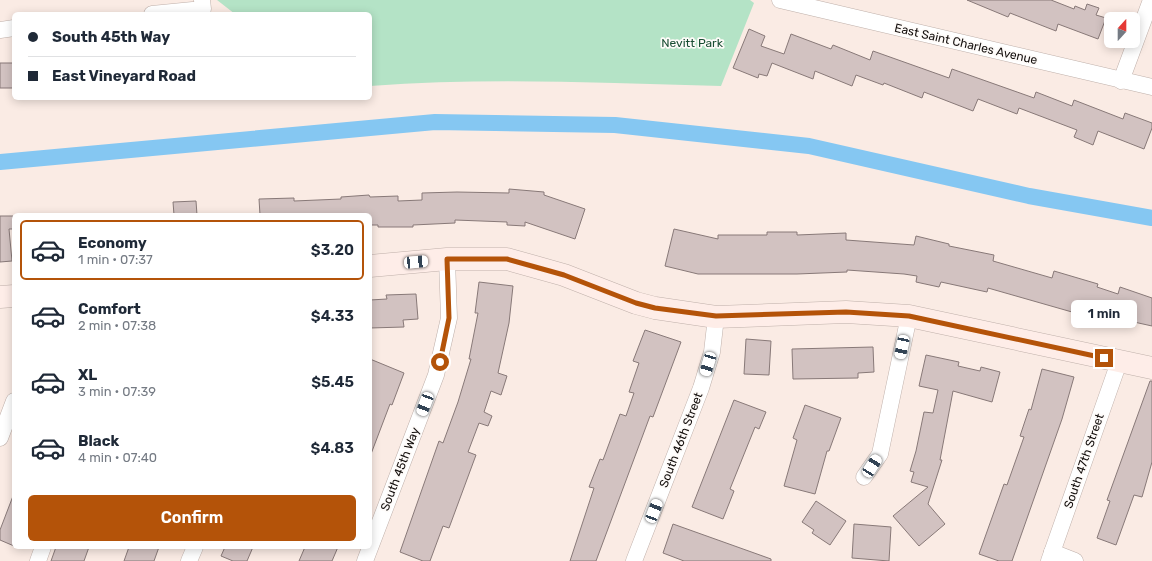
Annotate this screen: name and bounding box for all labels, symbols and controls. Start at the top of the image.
north arrow [1104,12,1140,48]
map controls [1104,12,1140,48]
street label: East Saint Charles Avenue [893,21,1039,67]
text: South 45th Way [52,28,170,46]
park label: Nevitt Park [661,36,724,50]
text: East Vineyard Road [52,67,196,85]
icon: car [30,232,66,268]
text: Economy [78,234,147,252]
text: $3.20 [311,241,354,259]
text: 1 min · 07:37 [78,252,153,267]
car [404,255,428,269]
icon: car [30,298,66,334]
text: Comfort [78,300,141,318]
callout: 1 min [1071,300,1137,328]
text: 1 min [1088,306,1120,321]
text: $4.33 [311,307,354,325]
text: 2 min · 07:38 [78,318,156,333]
car [894,334,910,360]
route end [1095,349,1113,367]
car [699,351,717,377]
route start [431,353,449,371]
icon: car [30,364,66,400]
text: XL [78,366,97,384]
text: $5.45 [311,373,354,391]
text: 3 min · 07:39 [78,384,156,399]
street label: South 46th Street [656,390,706,490]
car [415,391,435,417]
street label: South 47th Street [1061,411,1107,510]
street label: South 45th Way [378,425,422,513]
icon: car [30,430,66,466]
text: Black [78,432,119,450]
text: $4.83 [311,439,354,457]
text: 4 min · 07:40 [78,450,157,465]
car [860,453,884,479]
button: Confirm [28,495,356,541]
car [644,498,664,524]

